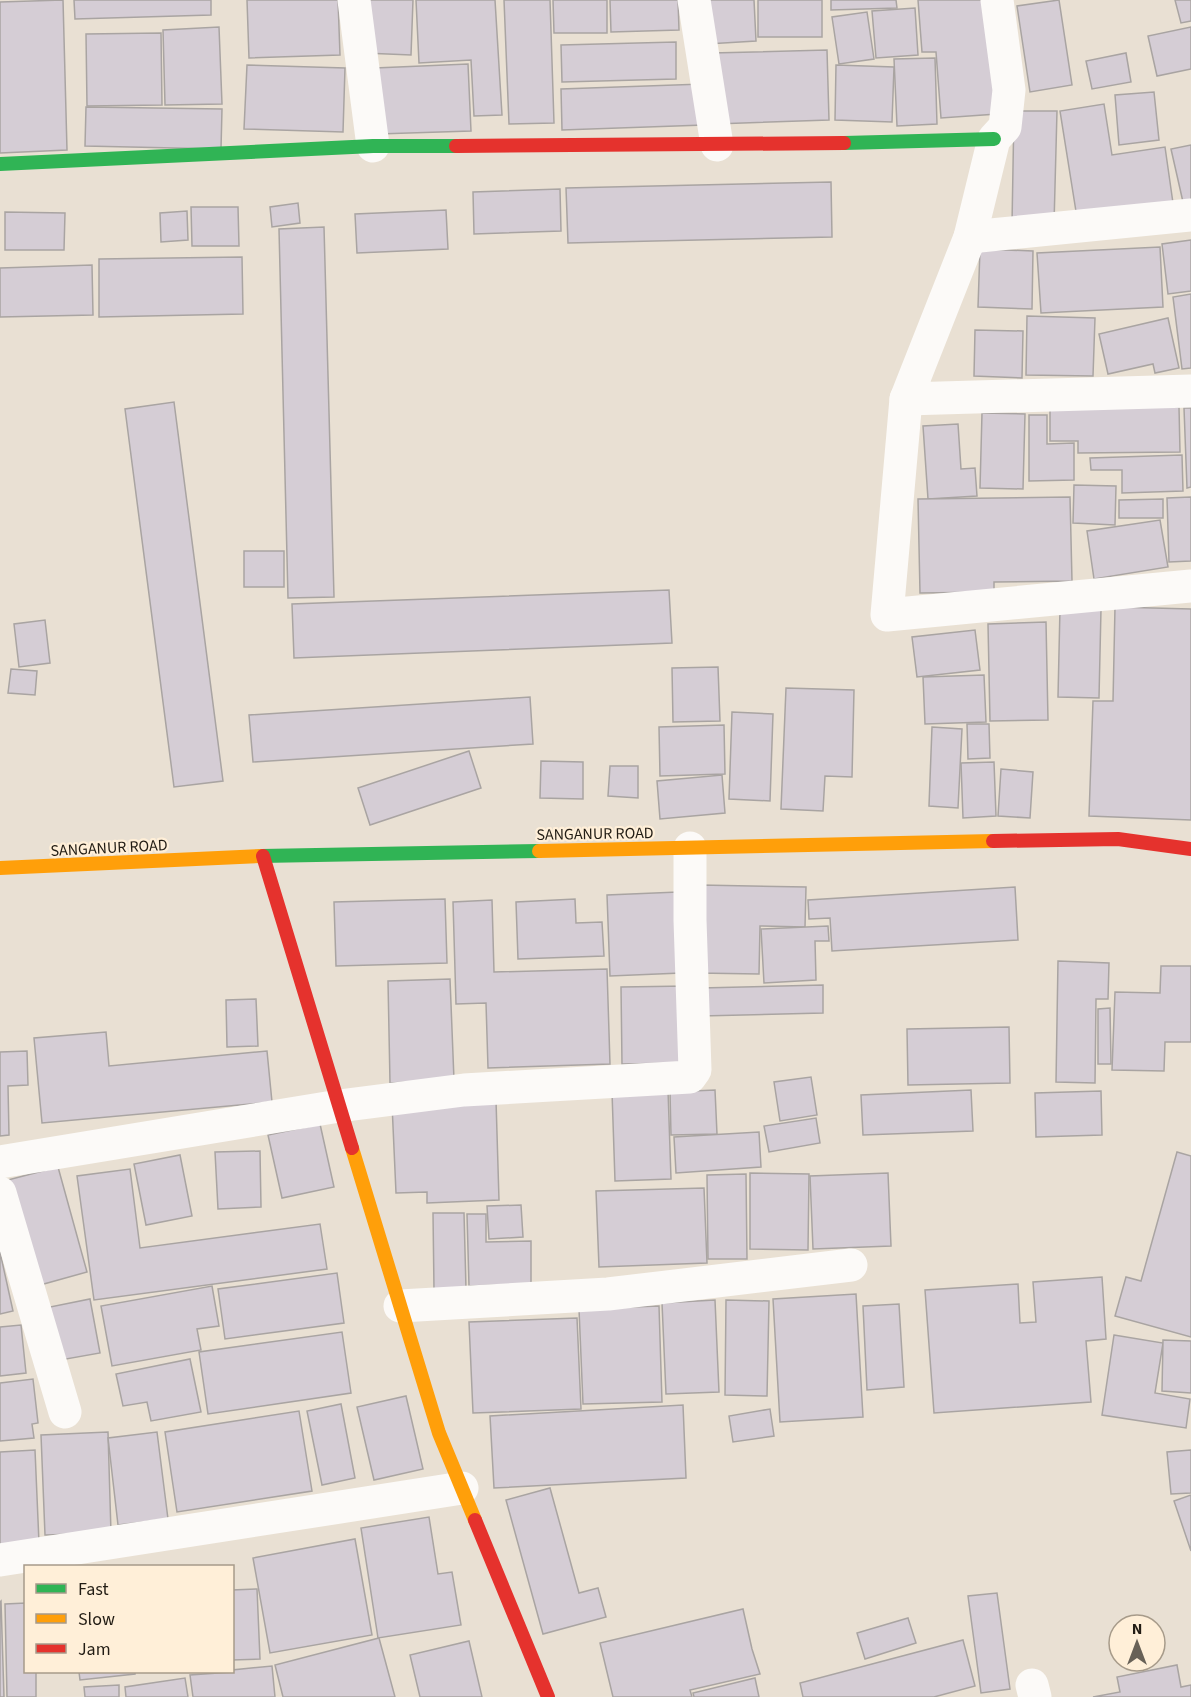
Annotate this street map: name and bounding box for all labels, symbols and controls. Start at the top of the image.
street label: SANGANUR ROAD [536,822,654,846]
street label: SANGANUR ROAD [50,834,168,862]
legend [24,1565,234,1673]
text: Fast [78,1577,109,1602]
text: Slow [78,1607,115,1632]
north arrow [1107,1613,1167,1673]
text: N [1132,1618,1142,1640]
text: Jam [78,1637,111,1662]

